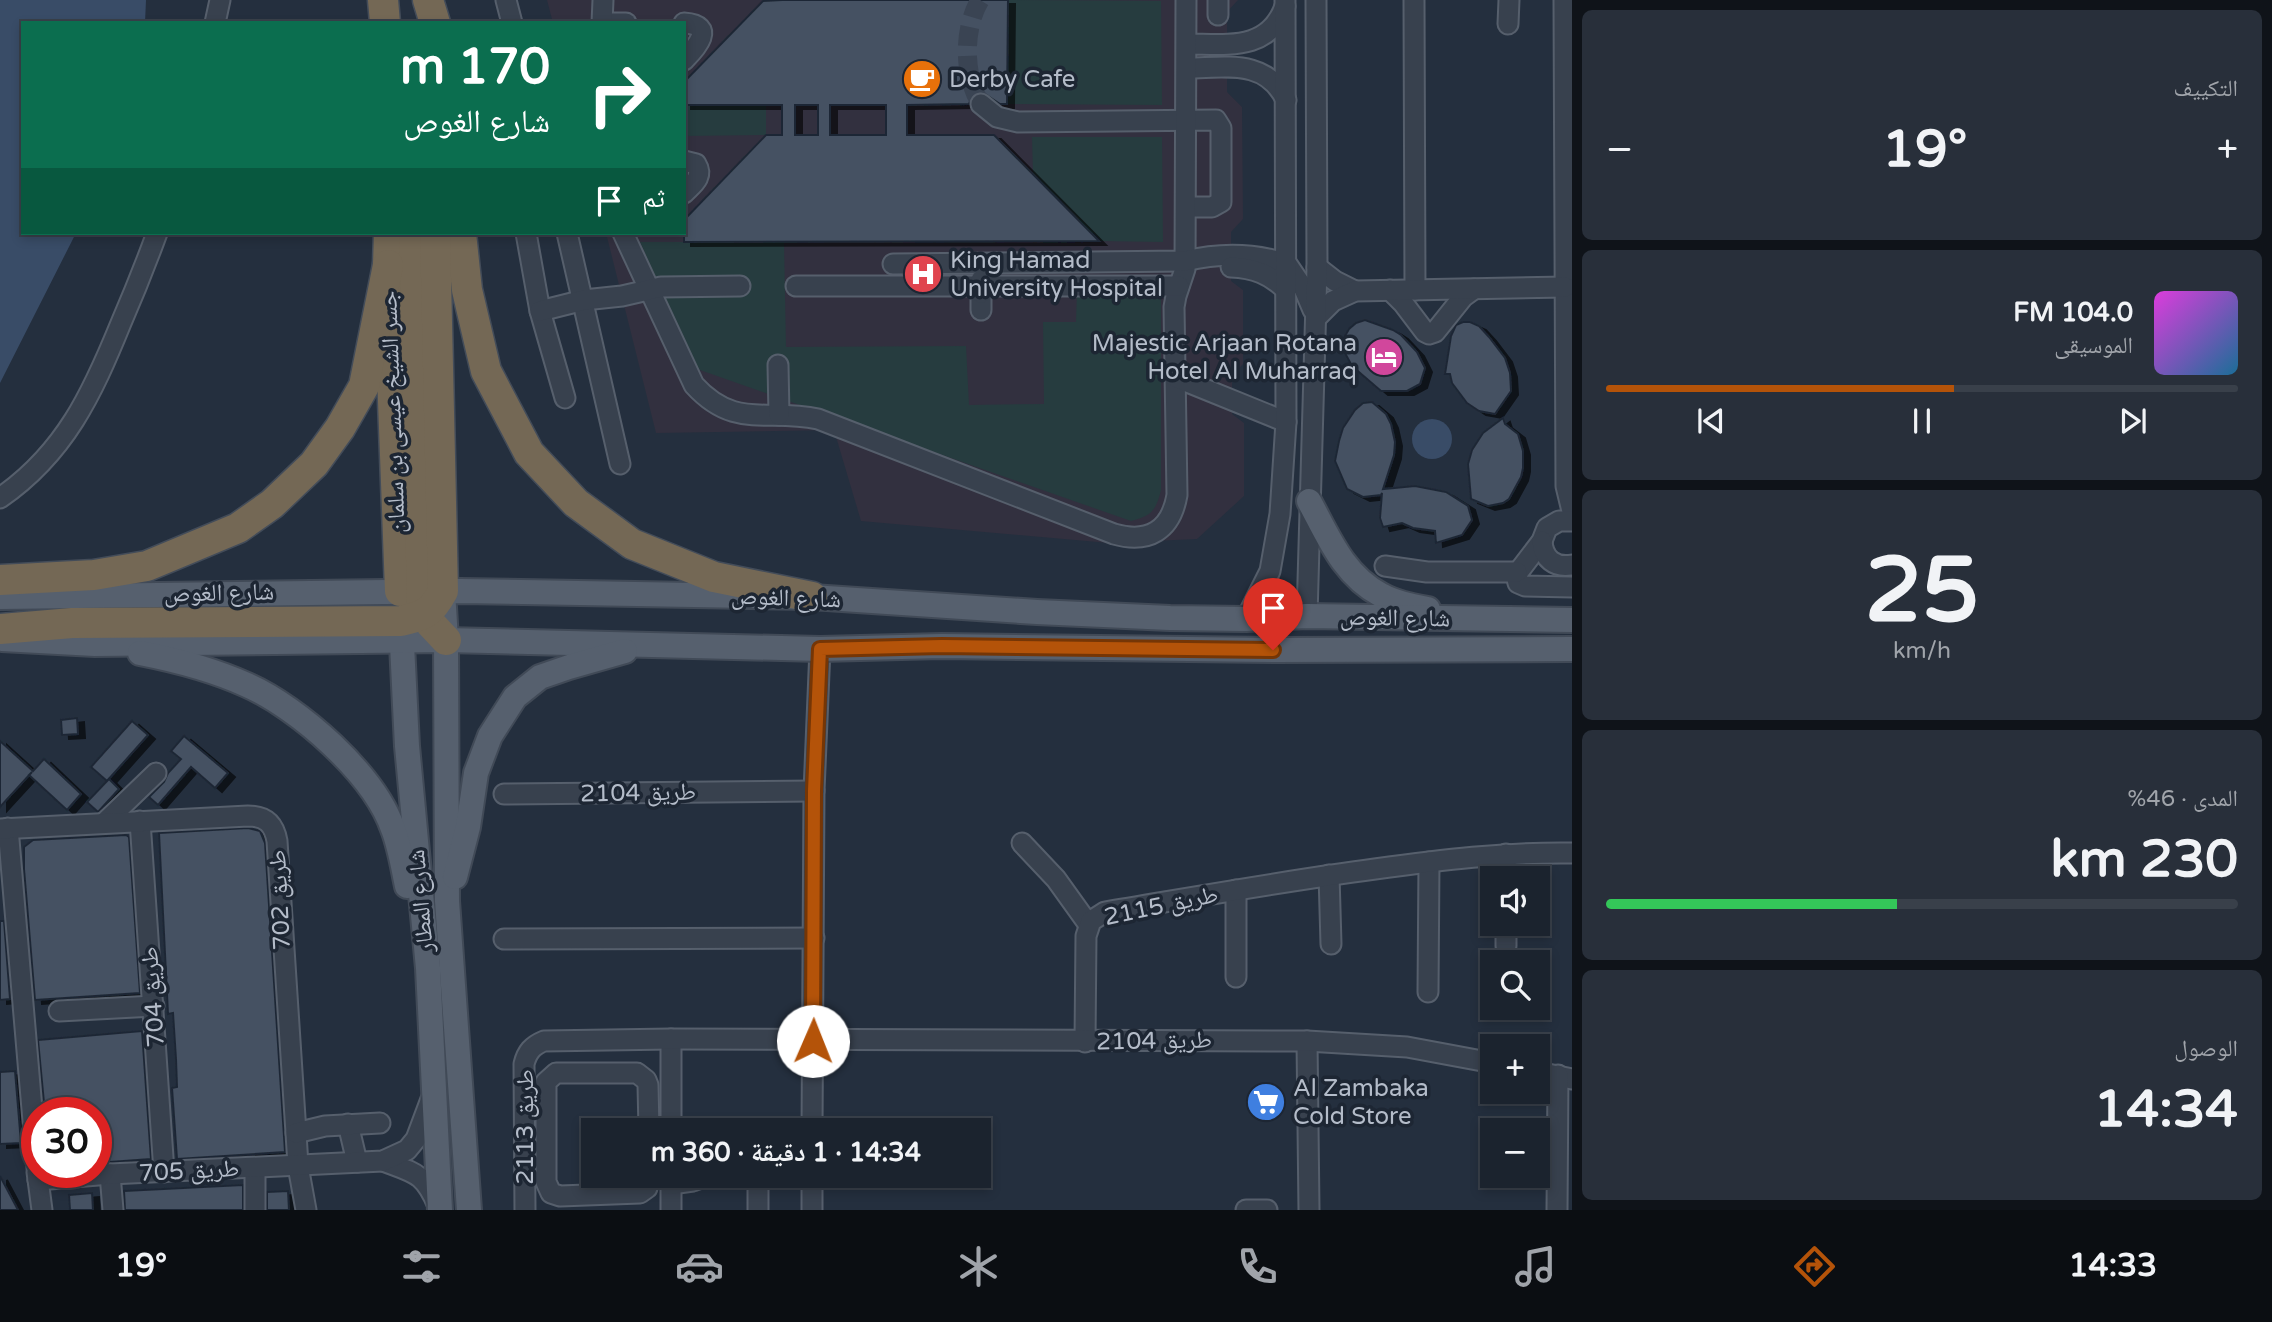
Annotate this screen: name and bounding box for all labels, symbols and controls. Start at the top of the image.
text: 170 m [400,38,550,97]
icon: right [574,49,665,140]
cafe icon: Derby Cafe [901,58,943,100]
place label: Derby Cafe [949,65,1075,94]
text: التكييف [2173,75,2238,103]
text: شارع الغوص [403,103,550,141]
text: 19° [1882,118,1967,181]
text: − [1606,127,1633,173]
text: + [2217,127,2238,173]
icon: arrive [590,182,628,220]
text: ثم [642,183,665,214]
place label: King Hamad University Hospital [950,246,1163,303]
hospital icon: King Hamad University Hospital [902,253,944,295]
street label: جسر الشيخ عيسى بن سلمان [374,290,412,534]
text: 104.0 FM [2013,297,2133,328]
place label: Majestic Arjaan Rotana Hotel Al Muharraq [1092,329,1357,386]
text: الموسيقى [2054,332,2133,360]
hotel icon: Majestic Arjaan Rotana Hotel Al Muharraq [1363,336,1405,378]
icon: previous [1692,402,1730,440]
icon: pause [1903,402,1941,440]
icon: next [2114,402,2152,440]
text: 25 [1865,536,1979,646]
street label: شارع الغوص [164,578,274,608]
pin [1243,578,1303,650]
street label: شارع الغوص [730,582,842,614]
icon: arrive [1254,589,1292,627]
street label: شارع الغوص [1340,603,1450,633]
text: km/h [1893,637,1951,665]
street label: طريق 2104 [580,777,696,809]
text: المدى · 46% [2127,785,2238,813]
text: 230 km [2050,828,2238,891]
street label: شارع المطار [402,848,440,955]
street label: طريق 702 [263,849,297,951]
map controls [1480,866,1550,1188]
button: sound [1480,866,1550,936]
street label: طريق 2115 [1101,880,1221,932]
street label: طريق 704 [135,946,171,1048]
button: search [1480,950,1550,1020]
position arrow [776,1004,850,1078]
street label: طريق 2104 [1096,1025,1212,1057]
button: + [1480,1034,1550,1104]
text: الوصول [2174,1035,2238,1063]
street label: طريق 2113 [511,1069,540,1185]
place label: Al Zambaka Cold Store [1293,1074,1429,1131]
text: 14:34 [2094,1078,2238,1141]
supermarket icon: Al Zambaka Cold Store [1245,1081,1287,1123]
speed limit sign: 30 [21,1097,112,1188]
button: − [1480,1118,1550,1188]
text: 14:34 · 1 دقيقة · 360 m [651,1137,921,1168]
street label: طريق 705 [138,1154,240,1188]
icon: filters [397,1242,446,1291]
icon: car [675,1242,724,1291]
icon: climate [954,1242,1003,1291]
icon: phone [1233,1242,1282,1291]
icon: music [1511,1242,1560,1291]
icon: directions [1790,1242,1839,1291]
text: 19° [115,1247,167,1285]
text: 14:33 [2068,1247,2157,1285]

